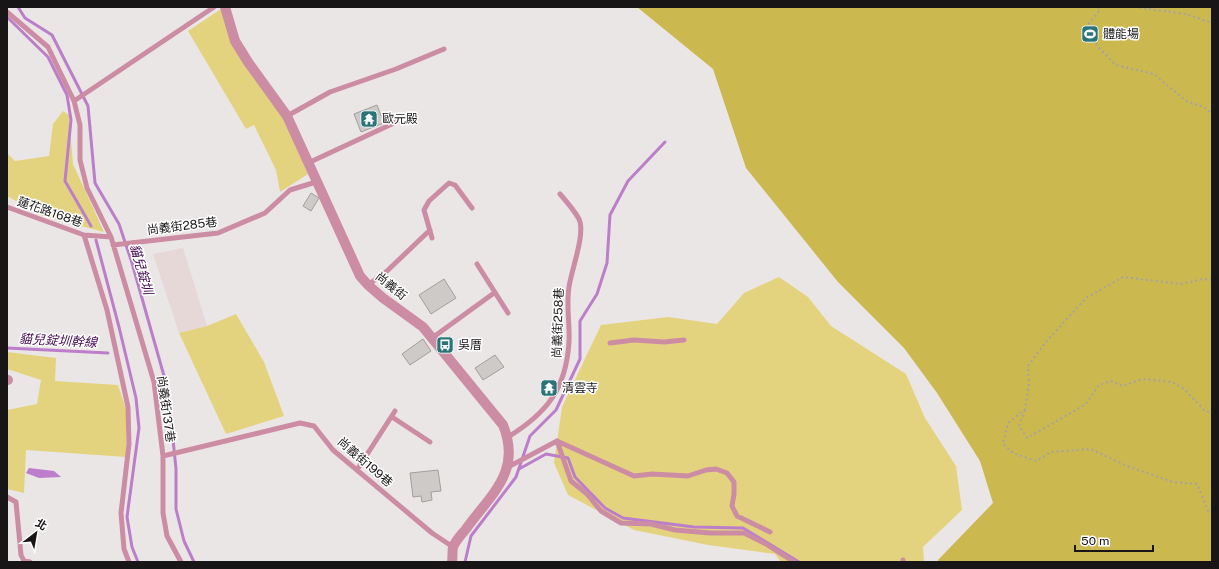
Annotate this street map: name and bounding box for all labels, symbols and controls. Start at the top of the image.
sports icon: 體能場 [1080,24,1100,44]
place label: 體能場 [1103,27,1139,41]
temple icon: 歐元殿 [359,109,379,129]
place label: 歐元殿 [382,112,418,126]
street label: 蓮花路168巷 [16,194,84,230]
street label: 尚義街285巷 [146,215,218,237]
water label: 貓兒錠圳 [127,242,156,298]
street label: 尚義街 [373,269,409,303]
street label: 尚義街258巷 [550,287,566,359]
water label: 貓兒錠圳幹線 [19,331,99,350]
bus stop icon: 吳厝 [435,335,455,355]
place label: 吳厝 [458,338,482,352]
street label: 尚義街137巷 [154,375,178,443]
temple icon: 清雲寺 [539,378,559,398]
place label: 清雲寺 [562,381,598,395]
street label: 尚義街199巷 [335,434,395,490]
north arrow [16,513,56,553]
text: 北 [33,516,49,532]
scale bar [1075,527,1153,553]
text: 50 m [1081,534,1109,548]

